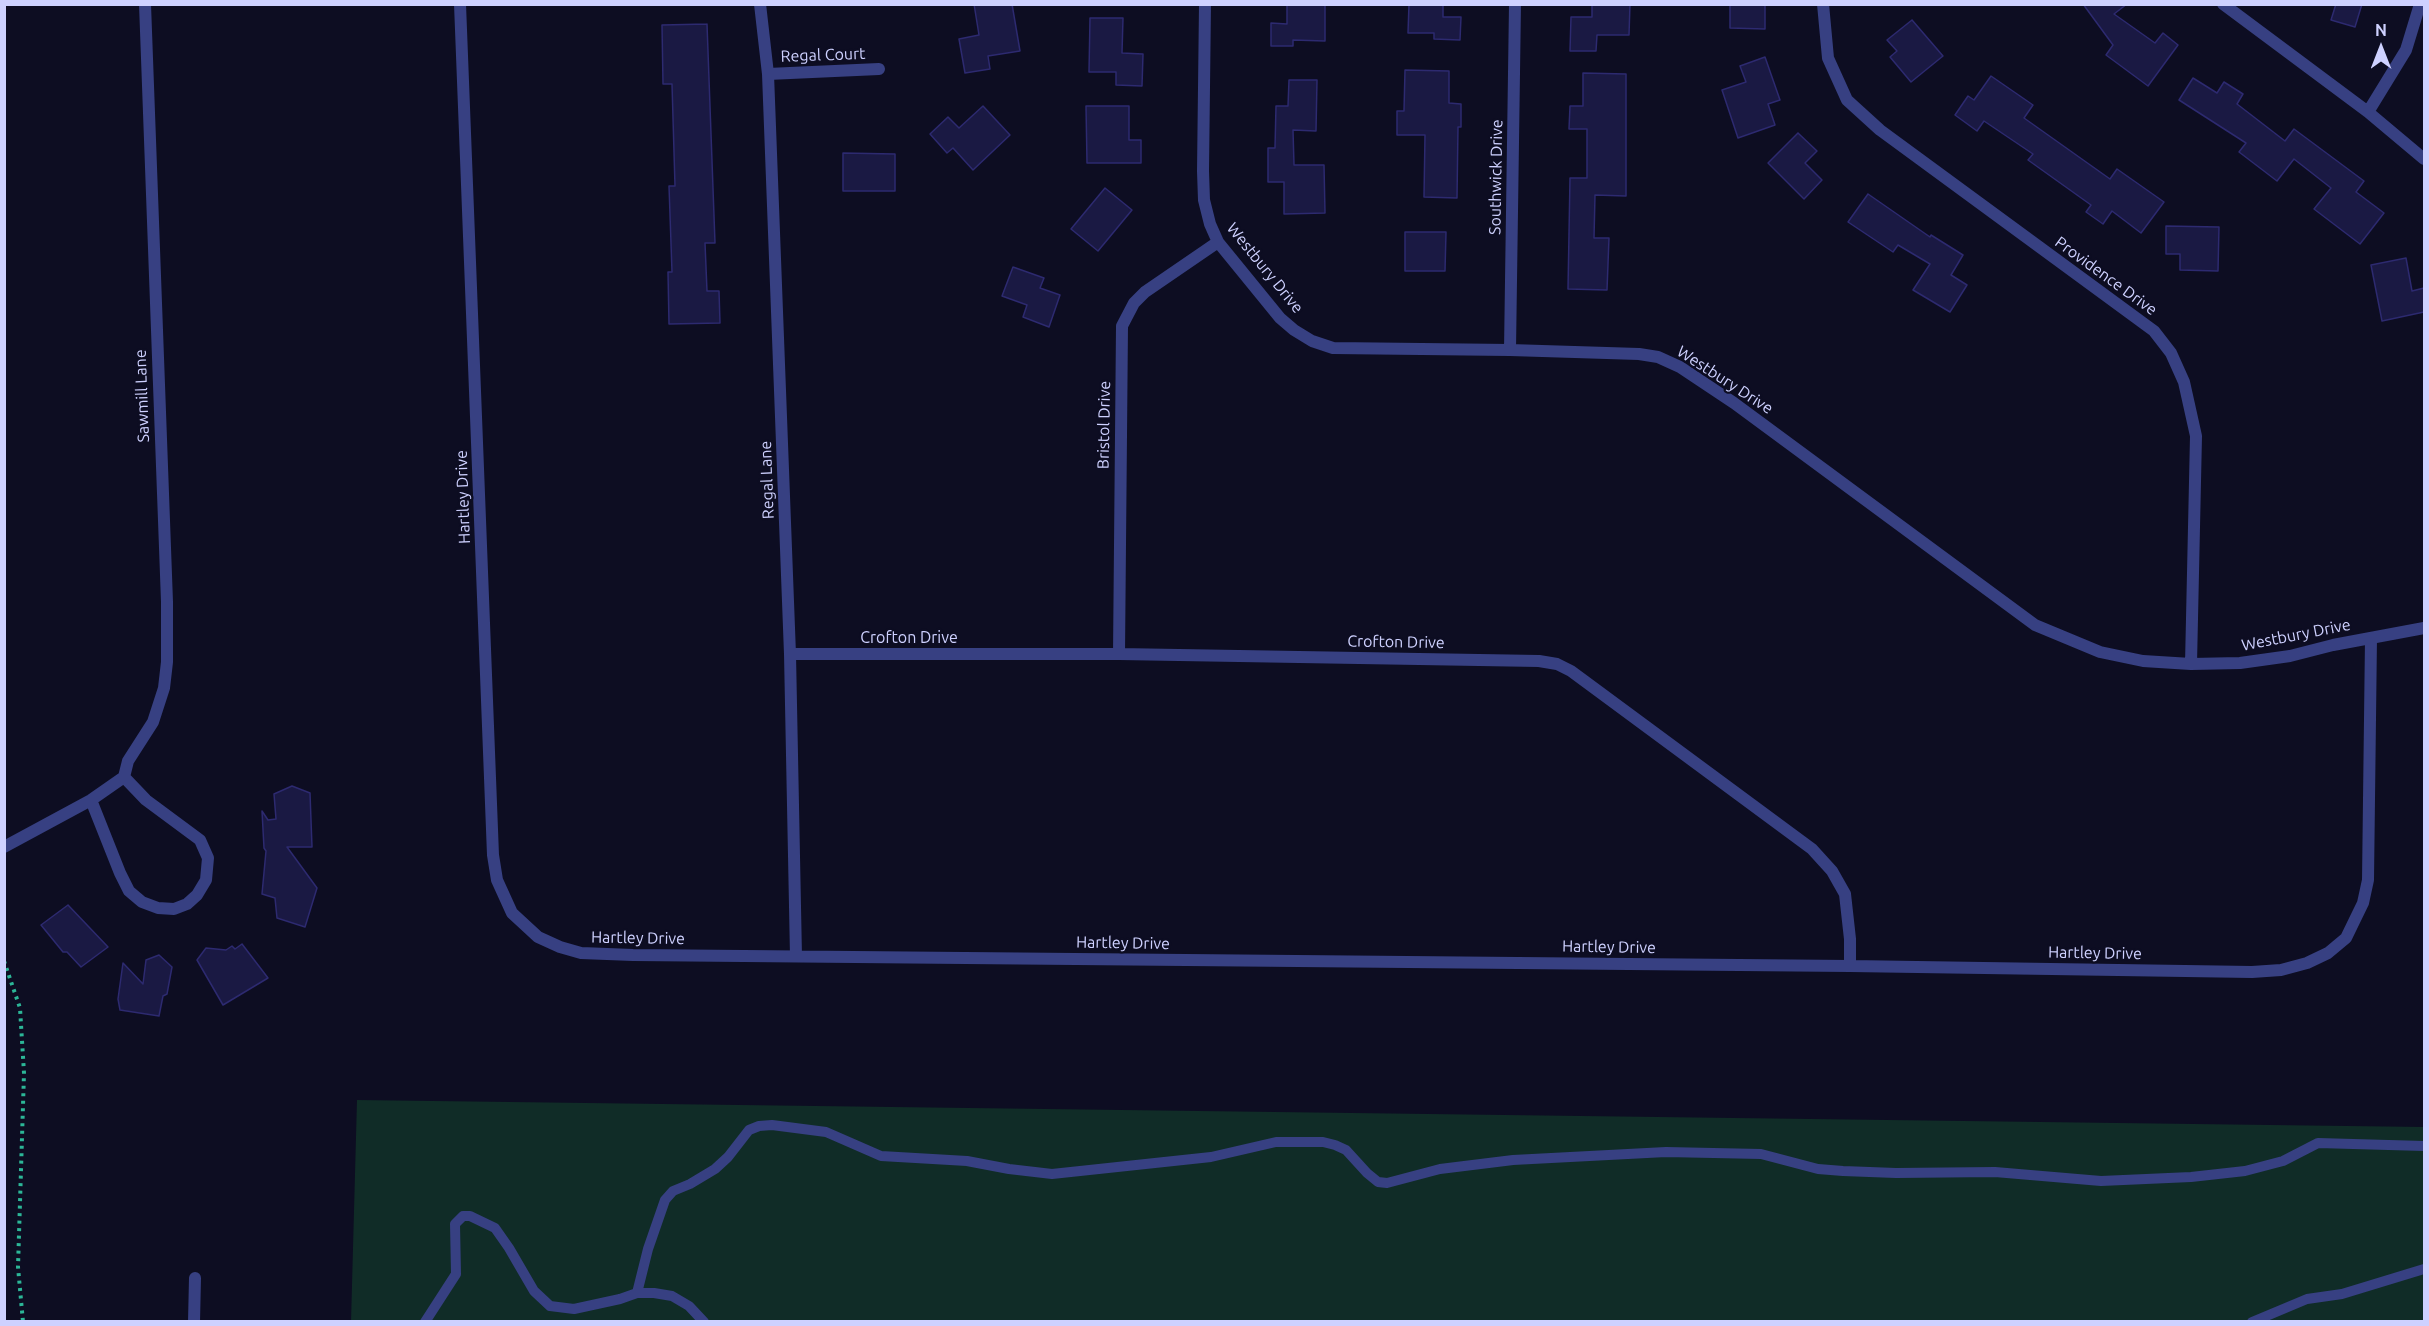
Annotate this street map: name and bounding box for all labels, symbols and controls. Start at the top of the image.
north arrow [2351,18,2411,78]
text: N [2375,21,2387,39]
street label: Regal Court [780,44,866,66]
street label: Southwick Drive [1485,119,1507,235]
street label: Westbury Drive [1223,219,1307,317]
street label: Providence Drive [2051,232,2161,320]
street label: Westbury Drive [1673,342,1777,418]
street label: Sawmill Lane [131,349,153,443]
street label: Bristol Drive [1094,381,1114,469]
street label: Regal Lane [756,440,778,520]
street label: Hartley Drive [452,450,474,544]
street label: Westbury Drive [2240,615,2352,655]
street label: Crofton Drive [860,628,958,648]
street label: Crofton Drive [1347,632,1445,652]
street label: Hartley Drive [591,928,685,948]
street label: Hartley Drive [1076,933,1170,953]
street label: Hartley Drive [1562,937,1656,957]
street label: Hartley Drive [2048,943,2142,963]

